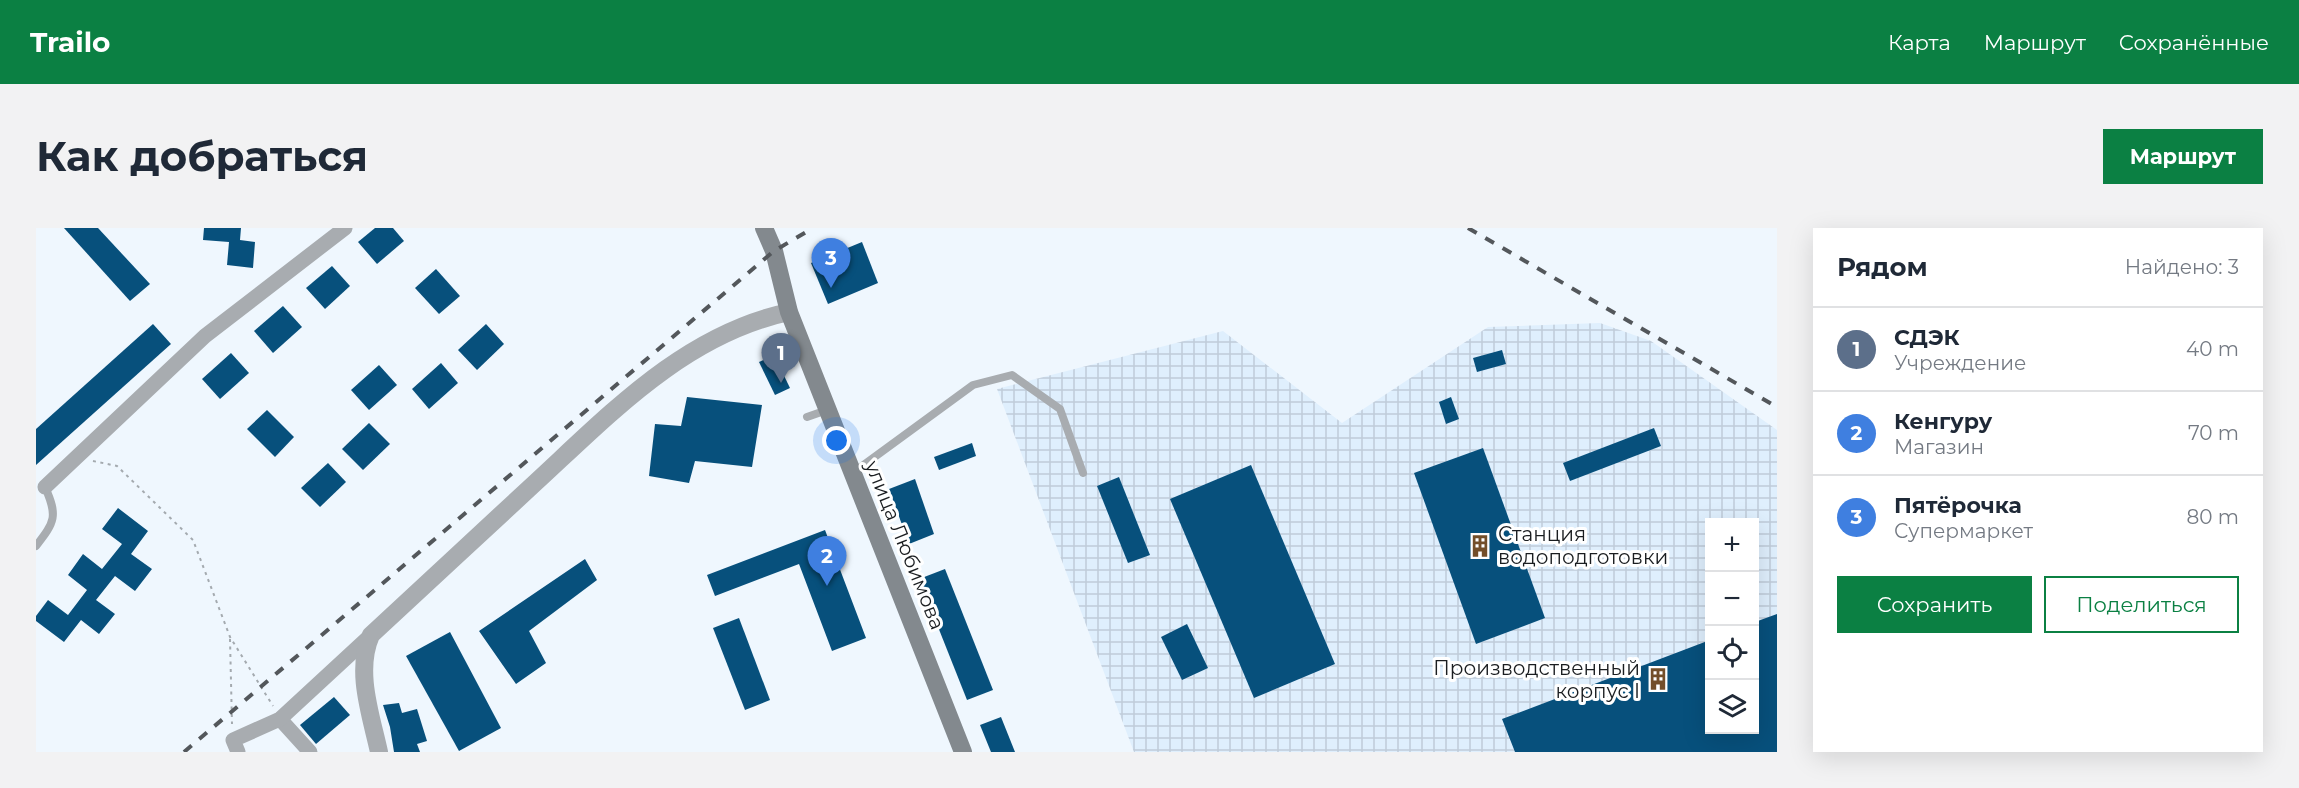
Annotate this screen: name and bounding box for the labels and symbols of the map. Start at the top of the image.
pin: 3 [812,238,850,288]
pin: 1 [762,334,800,383]
your location [822,426,851,455]
street label: улица Любимова [860,456,950,633]
place label: Станция водоподготовки [1498,522,1668,569]
building icon: Станция водоподготовки [1467,533,1493,559]
pin: 2 [808,536,846,586]
place label: Производственный корпус I [1433,656,1640,703]
building icon: Производственный корпус I [1645,666,1671,692]

